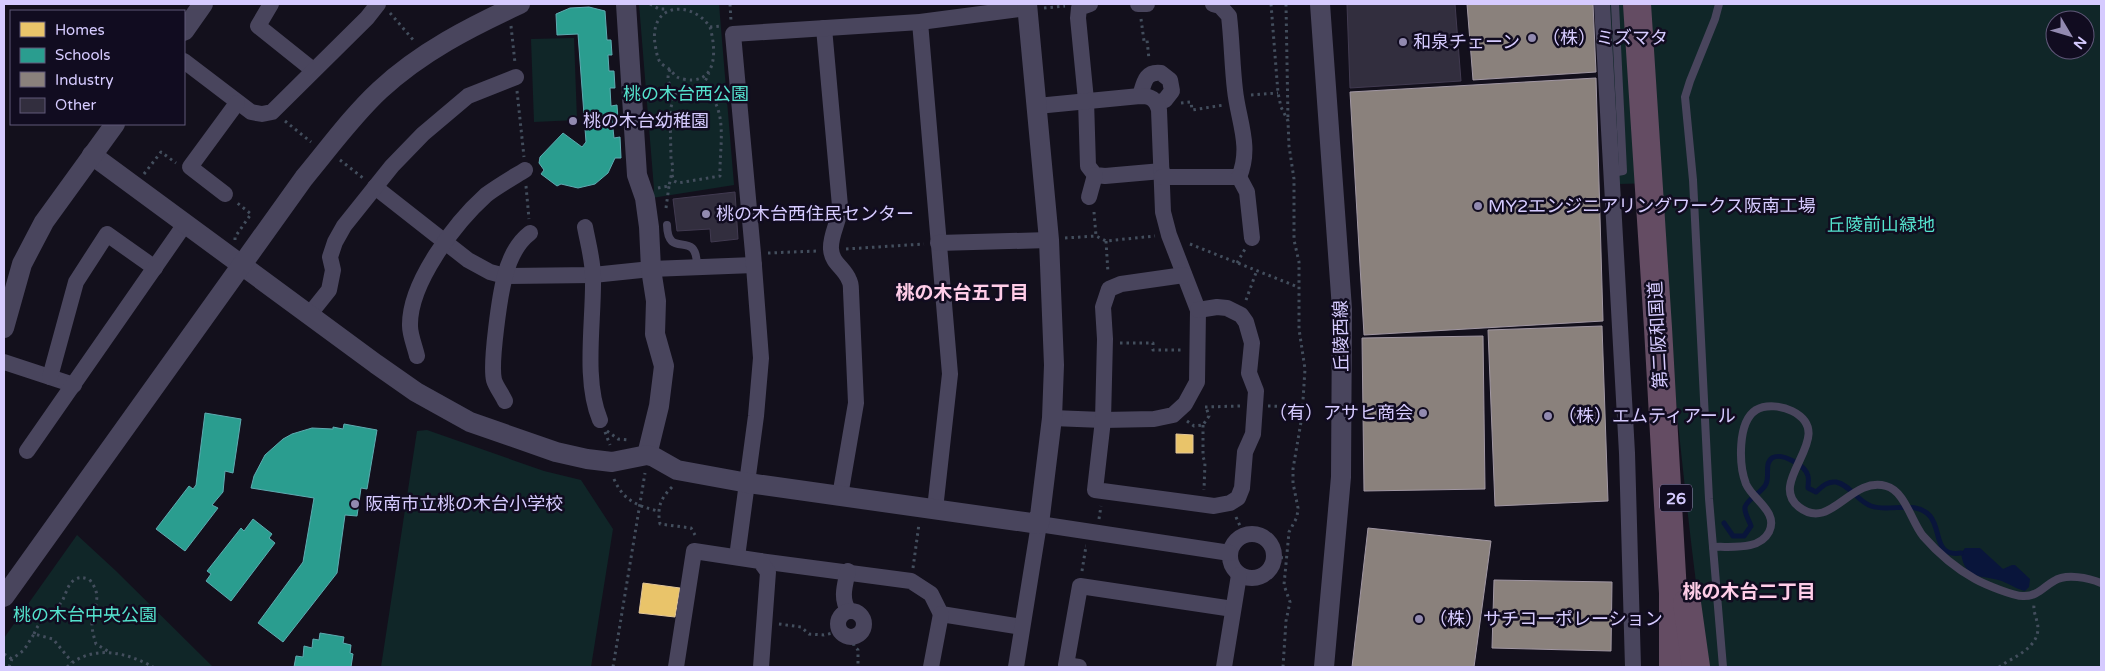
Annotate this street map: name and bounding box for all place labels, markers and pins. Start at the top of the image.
place label: （株）ミズマタ [1542,27,1668,49]
place label: 和泉チェーン [1413,31,1520,53]
marker: （株）ミズマタ [1526,32,1538,44]
marker: 和泉チェーン [1397,36,1409,48]
place label: 桃の木台幼稚園 [583,110,709,132]
marker: 桃の木台幼稚園 [567,115,579,127]
place label: MY2エンジニアリングワークス阪南工場 [1488,195,1816,217]
marker: MY2エンジニアリングワークス阪南工場 [1472,200,1484,212]
place label: 桃の木台西住民センター [716,203,914,225]
marker: 桃の木台西住民センター [700,208,712,220]
place label: （有）アサヒ商会 [1269,402,1413,424]
place label: （株）エムティアール [1558,405,1736,427]
marker: （有）アサヒ商会 [1417,407,1429,419]
marker: （株）エムティアール [1542,410,1554,422]
place label: 阪南市立桃の木台小学校 [365,493,563,515]
marker: 阪南市立桃の木台小学校 [349,498,361,510]
place label: （株）サチコーポレーション [1429,608,1663,630]
marker: （株）サチコーポレーション [1413,613,1425,625]

